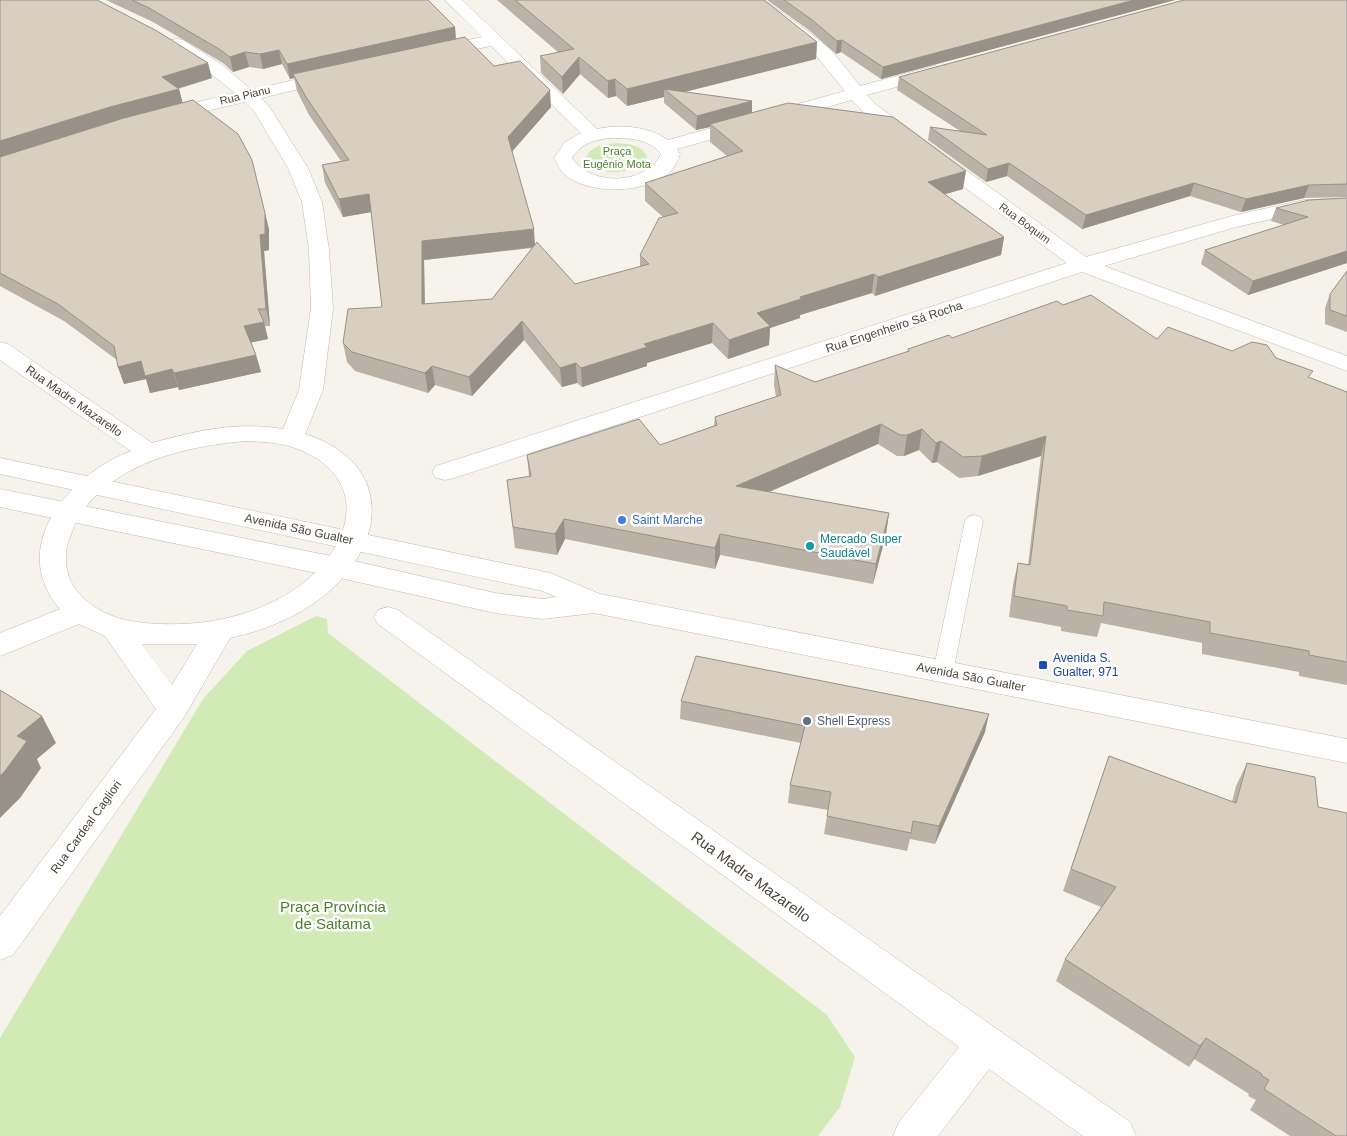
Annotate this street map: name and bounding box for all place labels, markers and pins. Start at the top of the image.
place label: Saint Marche [632,513,703,527]
marker: Saint Marche [616,514,628,526]
place label: Mercado Super Saudável [820,532,902,560]
marker: Mercado Super Saudável [804,540,816,552]
place label: Avenida S. Gualter, 971 [1053,651,1119,679]
marker: Avenida S. Gualter, 971 [1037,659,1049,671]
place label: Shell Express [817,714,890,728]
marker: Shell Express [801,715,813,727]

